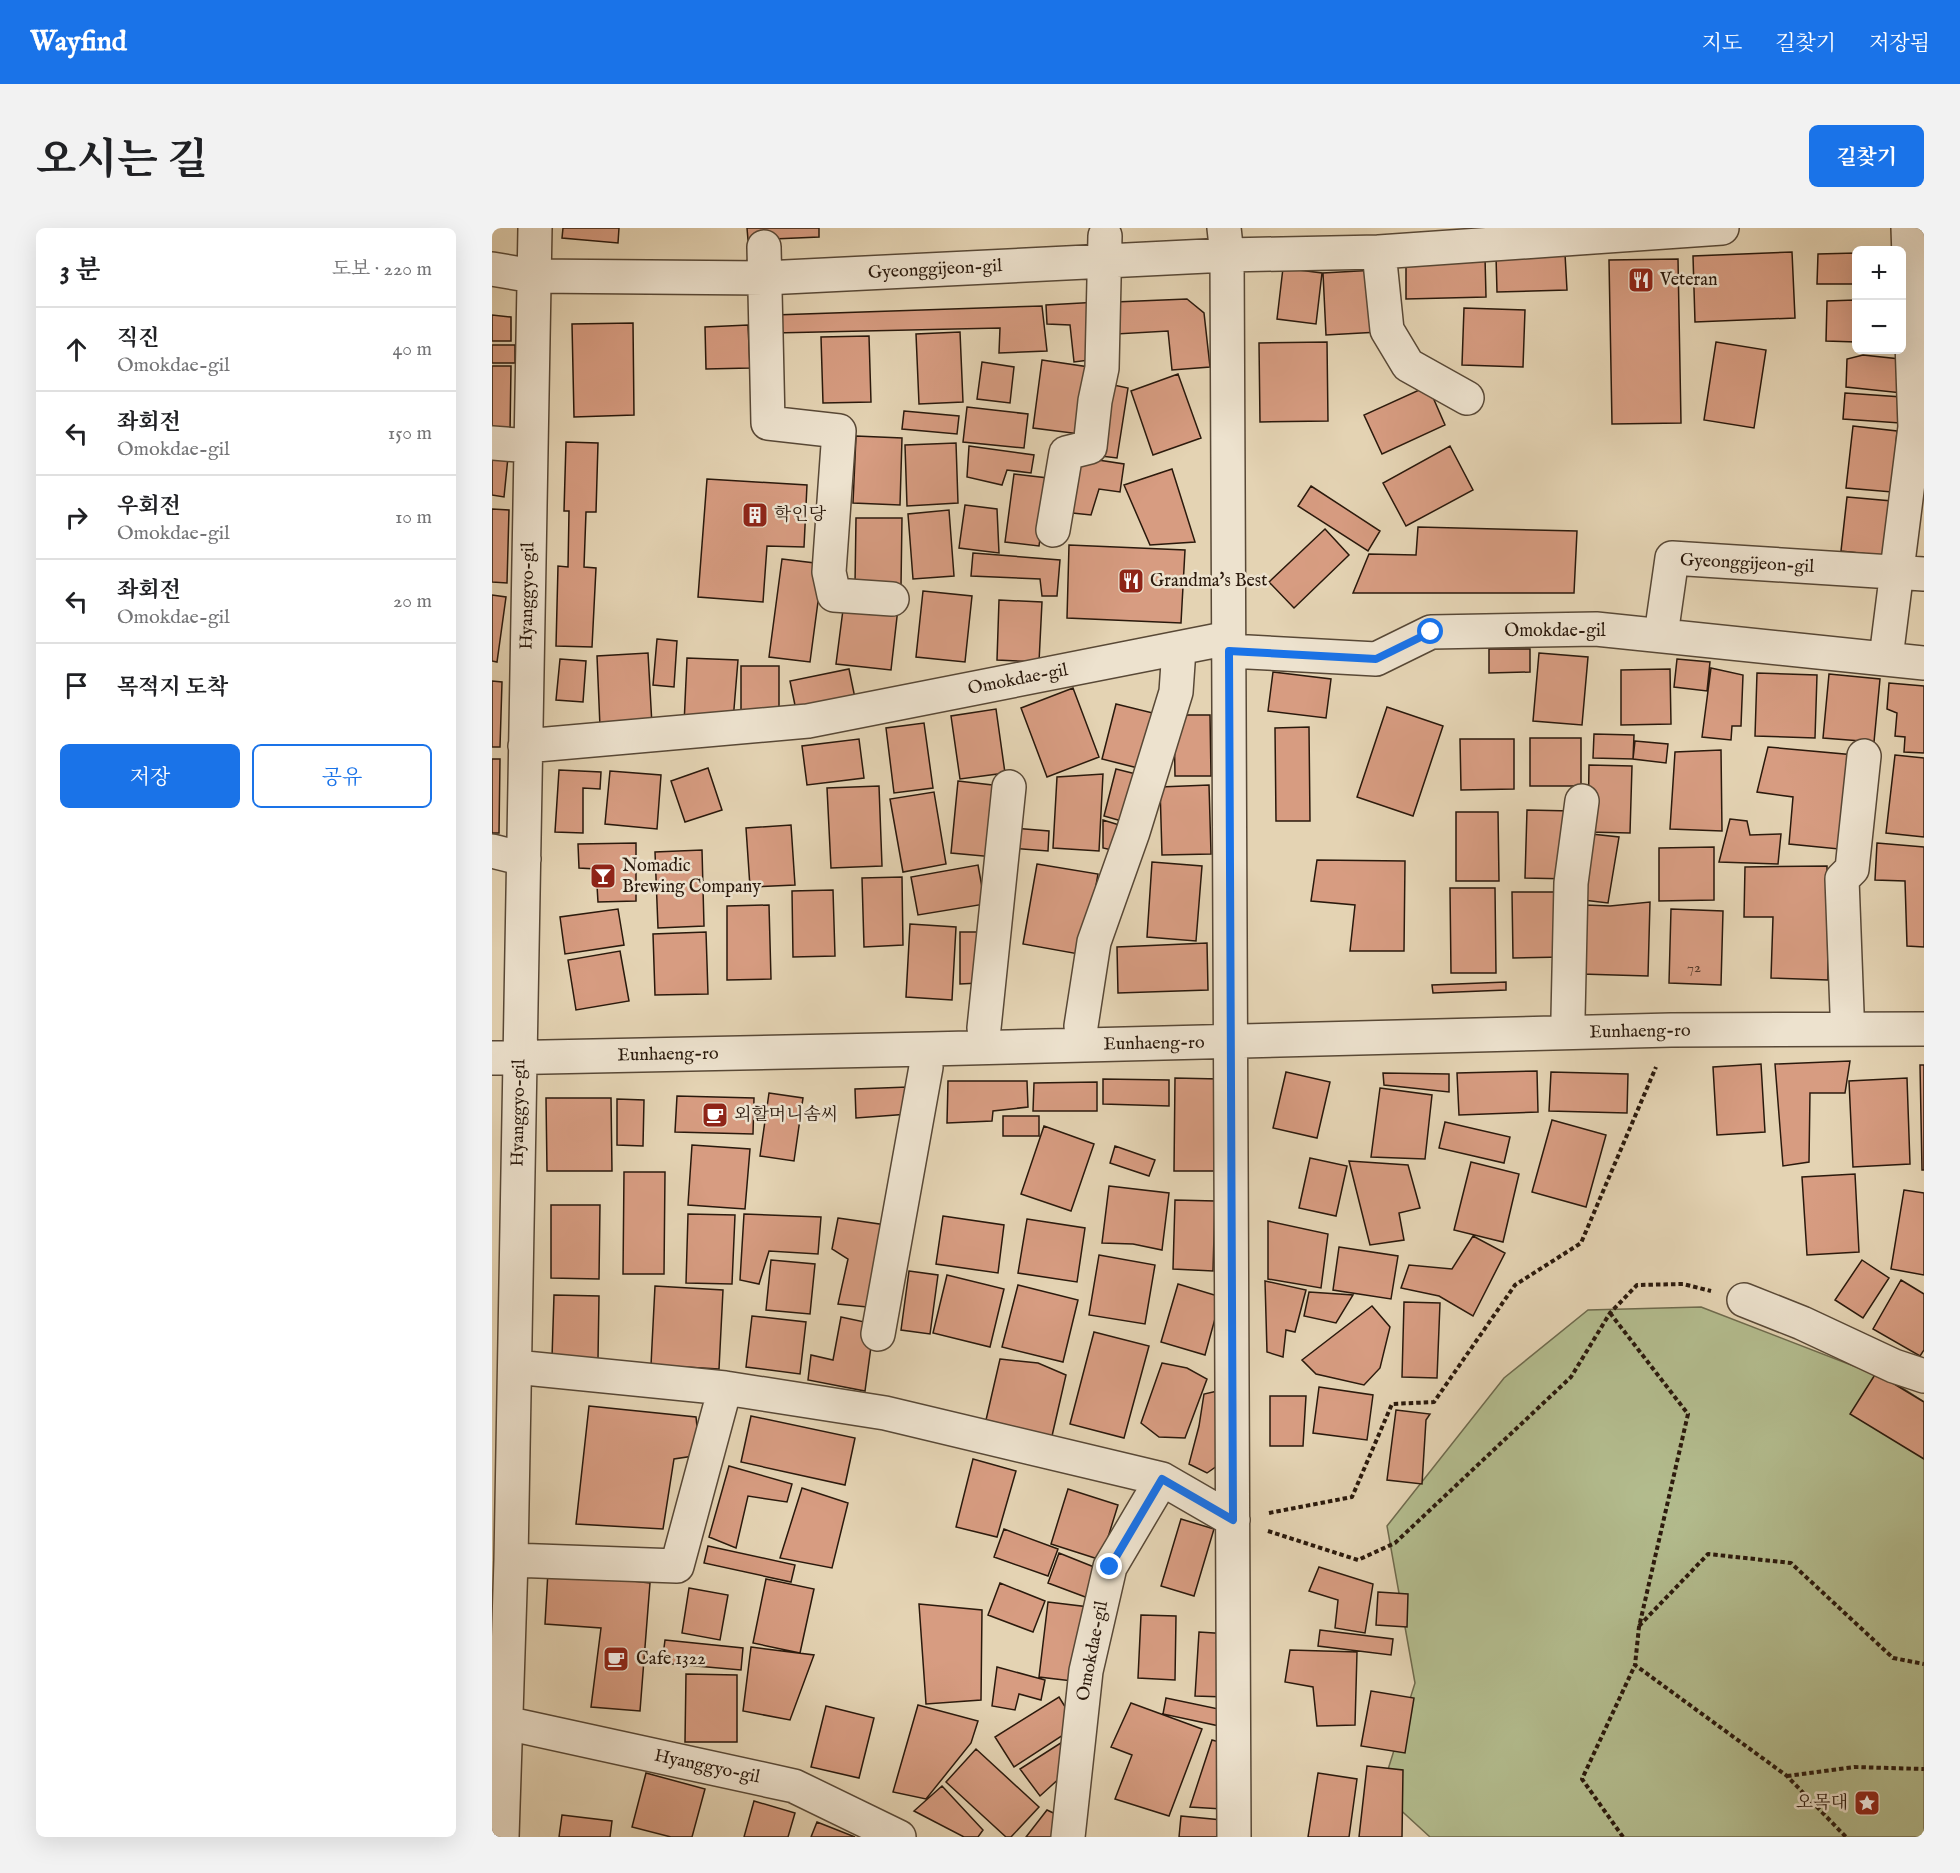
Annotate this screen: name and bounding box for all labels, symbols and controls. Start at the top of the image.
text: Wayfind [30,25,127,60]
text: 지도 [1702,31,1742,58]
text: 길찾기 [1775,31,1836,58]
text: 저장됨 [1869,31,1930,58]
button: 길찾기 [1809,125,1924,187]
text: 오시는 길 [36,135,207,188]
map controls [1852,246,1906,354]
button: + [1852,246,1906,300]
text: 3 분 [60,254,101,287]
street label: Gyeonggijeon-gil [867,255,1003,285]
text: 도보 · 220 m [332,257,432,282]
restaurant icon: Veteran [1626,265,1656,295]
place label: Veteran [1659,269,1718,292]
button: − [1852,300,1906,354]
text: 직진 [117,325,160,353]
icon: ahead [60,333,93,366]
text: 40 m [393,337,432,362]
text: Omokdae-gil [117,353,230,378]
text: 좌회전 [117,409,181,437]
icon: left [60,417,93,450]
text: 150 m [388,421,432,446]
text: Omokdae-gil [117,437,230,462]
text: 우회전 [117,493,181,521]
building icon: 학인당 [740,500,770,530]
icon: right [60,501,93,534]
place label: 학인당 [774,504,827,527]
text: 10 m [395,505,432,530]
text: Omokdae-gil [117,521,230,546]
street label: Hyanggyo-gil [516,542,540,650]
street label: Gyeonggijeon-gil [1679,549,1815,579]
restaurant icon: Grandma's Best [1116,566,1146,596]
place label: Grandma's Best [1150,570,1267,593]
text: 좌회전 [117,577,181,605]
icon: left [60,585,93,618]
text: 20 m [393,589,432,614]
text: Omokdae-gil [117,605,230,630]
route start [1417,618,1443,644]
street label: Omokdae-gil [1504,620,1606,643]
street label: Omokdae-gil [966,659,1070,701]
icon: arrive [60,669,93,702]
text: 목적지 도착 [117,674,228,702]
button: 저장 [60,744,240,808]
button: 공유 [252,744,432,808]
place label: Nomadic Brewing Company [622,855,761,899]
bar icon: Nomadic Brewing Company [588,861,618,891]
house number: 72 [1687,958,1701,977]
street label: Eunhaeng-ro [1589,1020,1691,1044]
street label: Eunhaeng-ro [1103,1032,1205,1056]
street label: Eunhaeng-ro [617,1043,719,1067]
street label: Hyanggyo-gil [507,1059,531,1167]
cafe icon: 외할머니솜씨 [700,1100,730,1130]
place label: 외할머니솜씨 [734,1104,838,1127]
route end [1096,1553,1122,1579]
street label: Omokdae-gil [1072,1599,1114,1703]
cafe icon: Cafe 1322 [601,1644,631,1674]
place label: Cafe 1322 [636,1648,706,1671]
street label: Hyanggyo-gil [652,1745,762,1789]
place icon: 오목대 [1852,1788,1882,1818]
place label: 오목대 [1796,1792,1848,1815]

